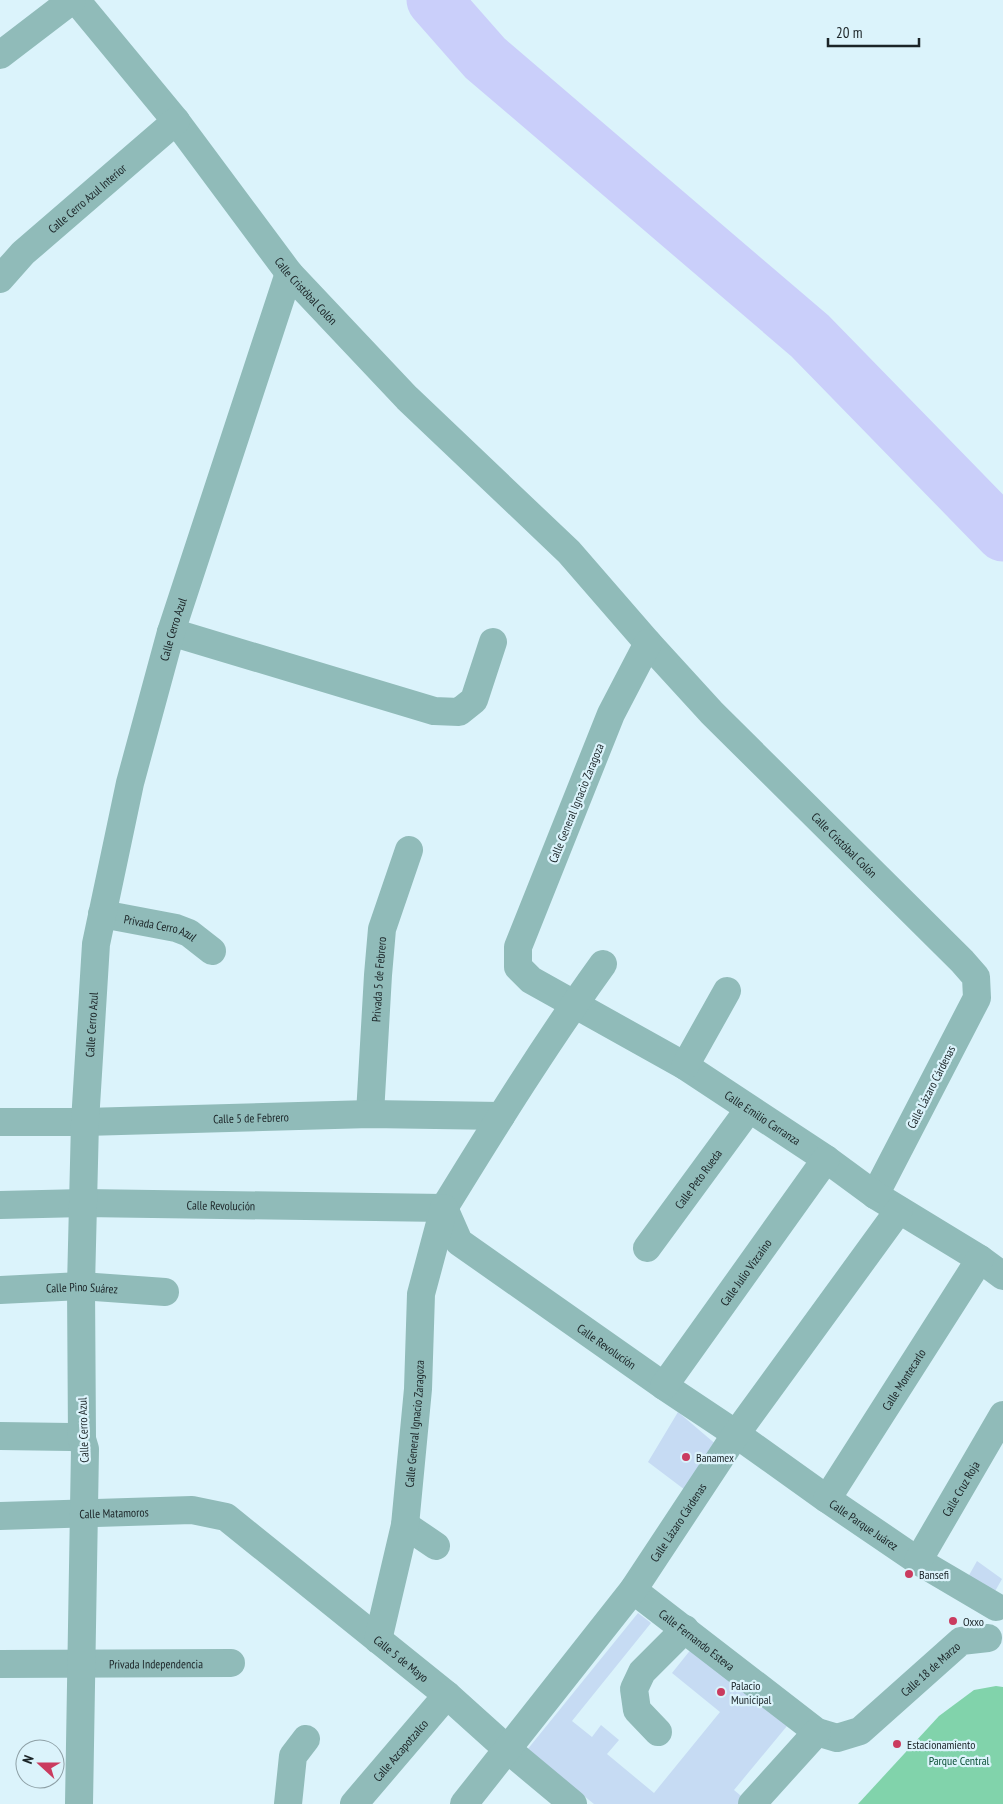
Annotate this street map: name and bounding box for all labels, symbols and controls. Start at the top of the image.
scale bar [828,15,919,47]
text: 20 m [836,23,862,42]
street label: Calle Cerro Azul Interior [45,160,130,236]
street label: Calle Cristóbal Colón [272,254,341,327]
street label: Calle Cerro Azul [156,596,189,662]
street label: Calle General Ignacio Zaragoza [545,741,607,865]
street label: Calle Cristóbal Colón [809,809,880,880]
street label: Privada Cerro Azul [123,911,200,944]
street label: Privada 5 de Febrero [368,936,389,1022]
street label: Calle Cerro Azul [82,992,101,1058]
street label: Calle Lázaro Cárdenas [904,1043,958,1131]
street label: Calle Emilio Carranza [722,1087,804,1148]
street label: Calle 5 de Febrero [213,1109,289,1126]
street label: Calle Peto Rueda [671,1146,725,1211]
street label: Calle Revolución [187,1197,255,1213]
street label: Calle Julio Vizcaíno [716,1236,774,1308]
street label: Calle Pino Suárez [46,1278,118,1296]
street label: Calle Revolución [575,1320,639,1372]
street label: Calle Montecarlo [878,1346,928,1413]
street label: Calle General Ignacio Zaragoza [401,1359,426,1488]
street label: Calle Cerro Azul [74,1397,92,1463]
place label: Banamex [696,1450,734,1465]
marker: Banamex [680,1451,692,1463]
street label: Calle Cruz Roja [938,1458,982,1519]
street label: Calle Lázaro Cárdenas [646,1480,709,1564]
street label: Calle Parque Juárez [827,1496,901,1553]
street label: Calle Matamoros [79,1504,149,1521]
place label: Bansefi [919,1567,949,1582]
marker: Bansefi [903,1568,915,1580]
street label: Calle Fernando Esteva [656,1606,738,1673]
place label: Oxxo [963,1614,984,1629]
marker: Oxxo [947,1615,959,1627]
street label: Calle 5 de Mayo [371,1632,432,1685]
street label: Calle 18 de Marzo [897,1638,963,1699]
street label: Privada Independencia [109,1656,203,1671]
place label: Palacio Municipal [731,1678,772,1707]
marker: Palacio Municipal [715,1686,727,1698]
street label: Calle Azcapotzalco [370,1716,431,1784]
place label: Estacionamiento [907,1737,975,1752]
marker: Estacionamiento [891,1738,903,1750]
north arrow [15,1739,65,1789]
text: N [18,1753,38,1766]
park label: Parque Central [929,1753,990,1768]

